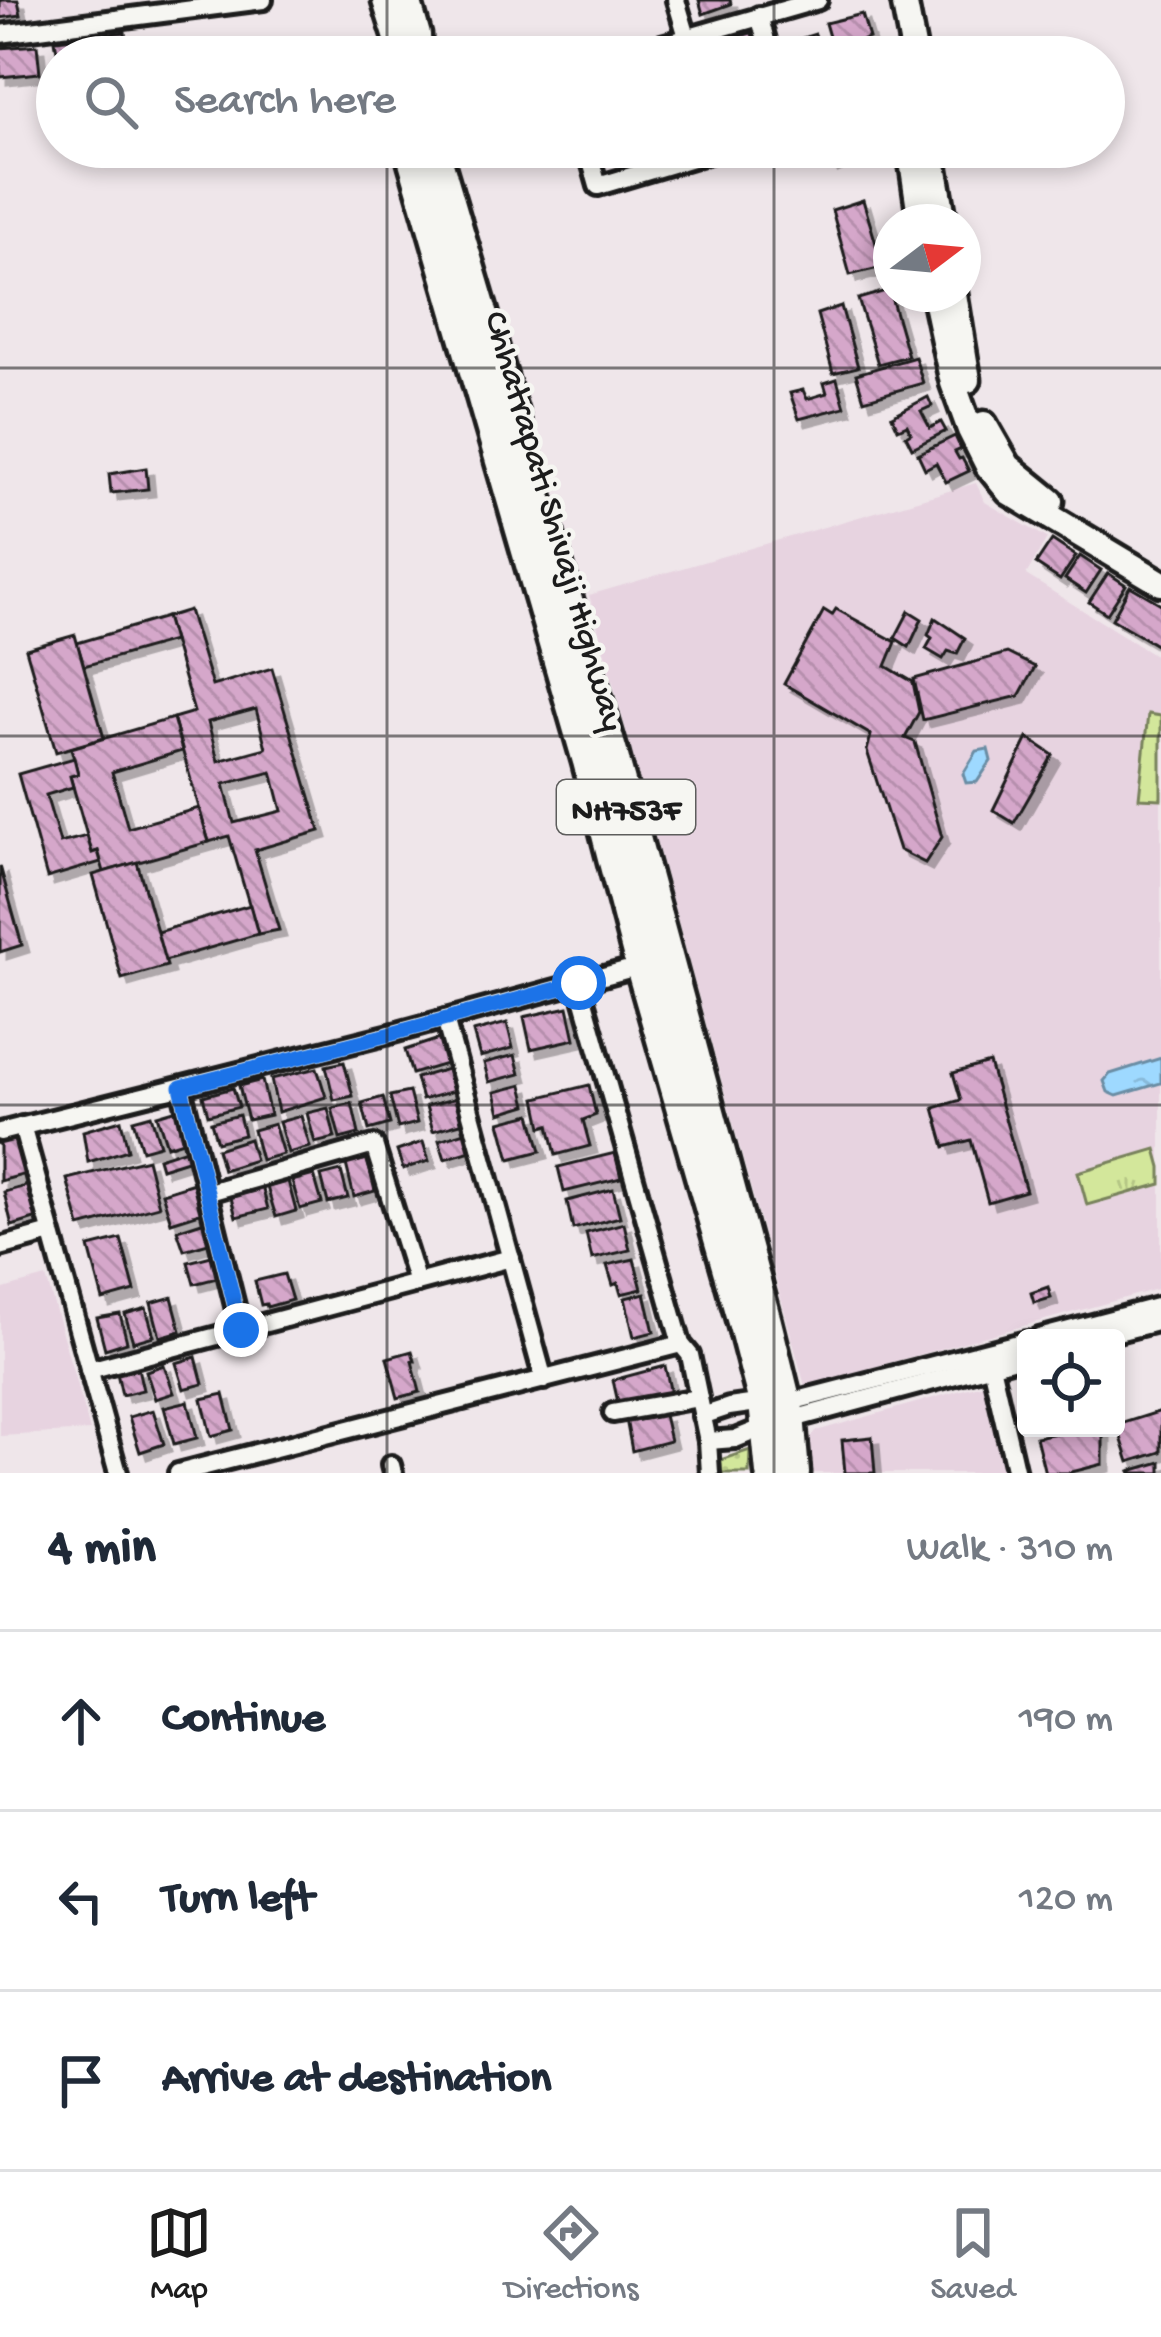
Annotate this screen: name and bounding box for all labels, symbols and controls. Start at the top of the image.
search box [36,36,1125,168]
icon: search [78,69,144,135]
text: Search here [174,76,396,129]
north arrow [873,204,981,312]
street label: Chhatrapati Shivaji Highway [471,307,632,737]
road number: NH753F [557,780,695,834]
route start [552,956,606,1010]
route end [214,1303,268,1357]
map controls [1017,1329,1125,1437]
button: locate [1017,1329,1125,1437]
text: 4 min [48,1521,156,1581]
text: Walk · 310 m [906,1528,1113,1574]
icon: ahead [48,1688,114,1754]
text: Continue [162,1694,325,1747]
text: 190 m [1019,1698,1113,1744]
icon: left [48,1868,114,1934]
text: Turn left [162,1874,314,1927]
text: 120 m [1019,1878,1113,1924]
icon: arrive [48,2048,114,2114]
text: Arrive at destination [162,2054,551,2107]
tab: Map [146,2200,212,2310]
tab: Directions [504,2200,638,2310]
tab: Saved [930,2200,1015,2310]

